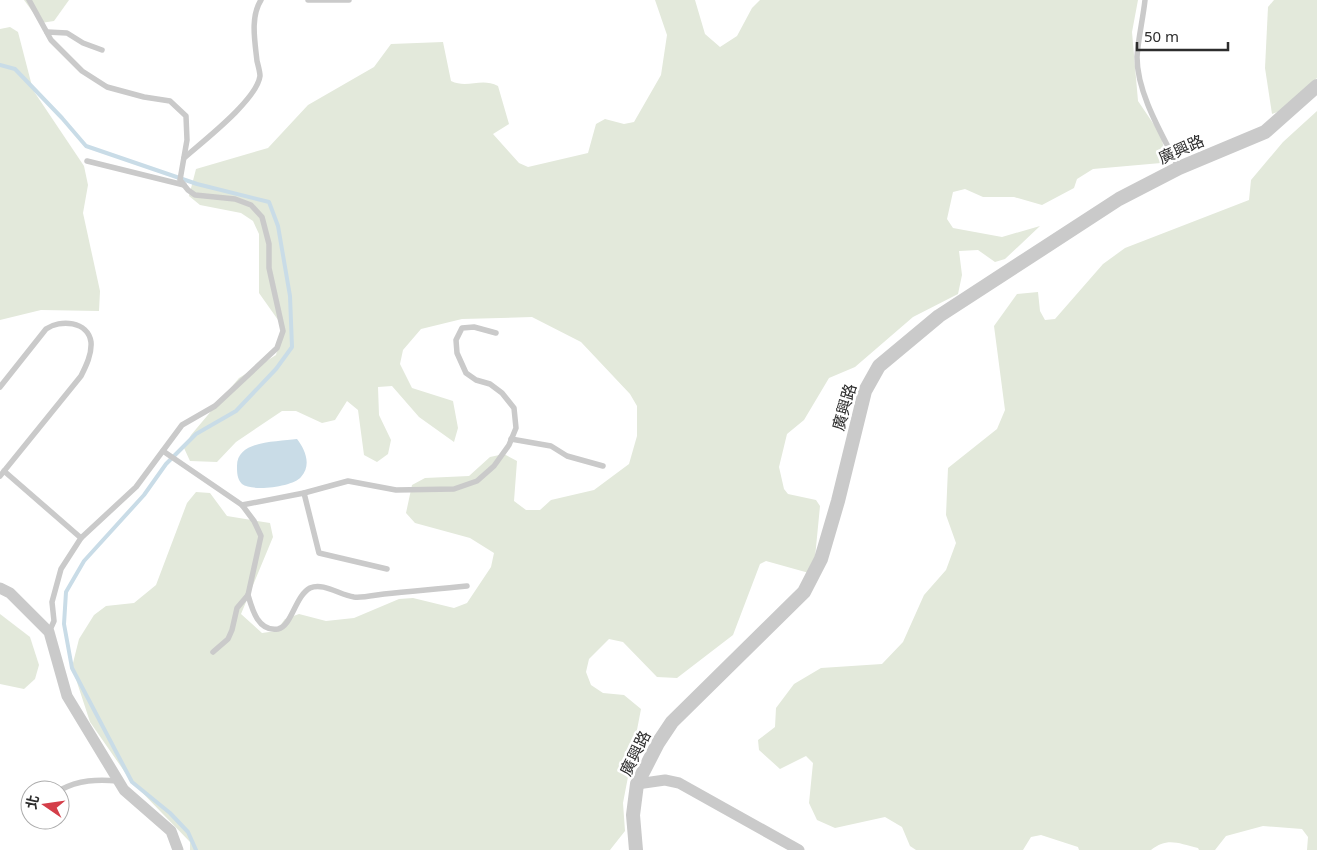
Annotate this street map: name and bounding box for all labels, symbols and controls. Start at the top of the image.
scale bar [1137,20,1228,52]
text: 50 m [1144,26,1179,46]
street label: 廣興路 [1155,129,1207,169]
street label: 廣興路 [827,381,861,433]
street label: 廣興路 [615,727,655,779]
north arrow [20,780,70,830]
text: 北 [21,793,43,811]

